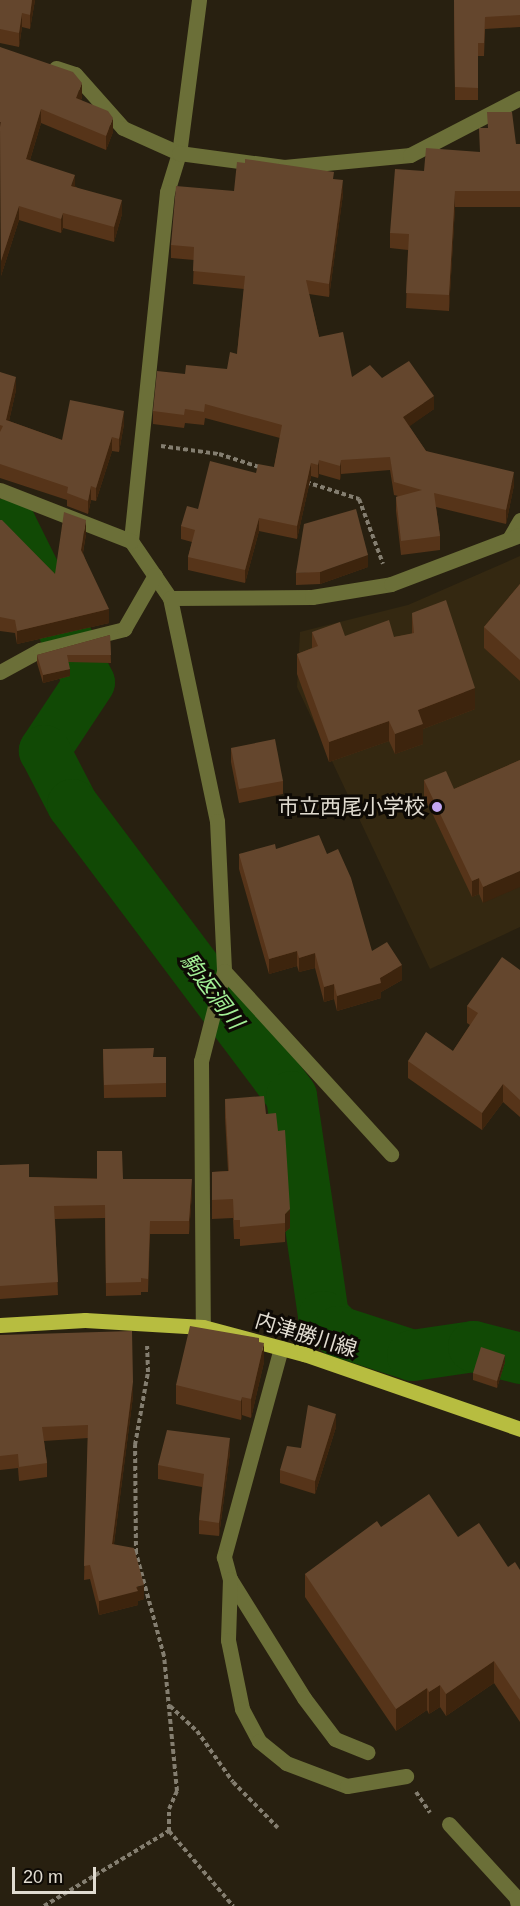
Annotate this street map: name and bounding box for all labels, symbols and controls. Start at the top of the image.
place label: 市立西尾小学校 [278,794,425,820]
marker: 市立西尾小学校 [430,800,444,814]
water label: 駒返洞川 [175,948,249,1034]
street label: 内津勝川線 [252,1308,360,1362]
scale bar [15,1855,99,1893]
text: 20 m [23,1867,63,1887]

